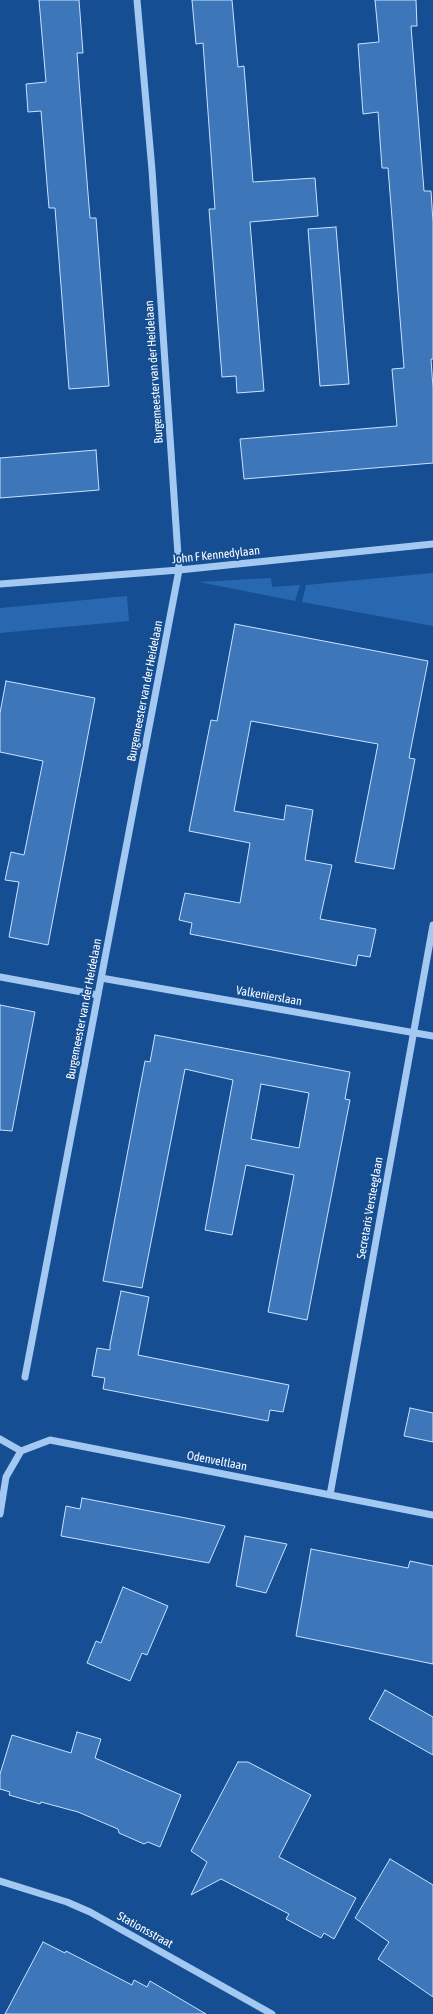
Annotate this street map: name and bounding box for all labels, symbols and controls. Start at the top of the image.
street label: Burgemeester van der Heidelaan [142,300,166,444]
street label: John F Kennedylaan [171,543,261,567]
street label: Burgemeester van der Heidelaan [124,619,166,763]
street label: Burgemeester van der Heidelaan [63,937,105,1081]
street label: Valkenierslaan [235,983,303,1009]
street label: Secretaris Versteeglaan [354,1156,386,1260]
street label: Odenveltlaan [186,1448,248,1474]
street label: Stationsstraat [115,1909,175,1951]

